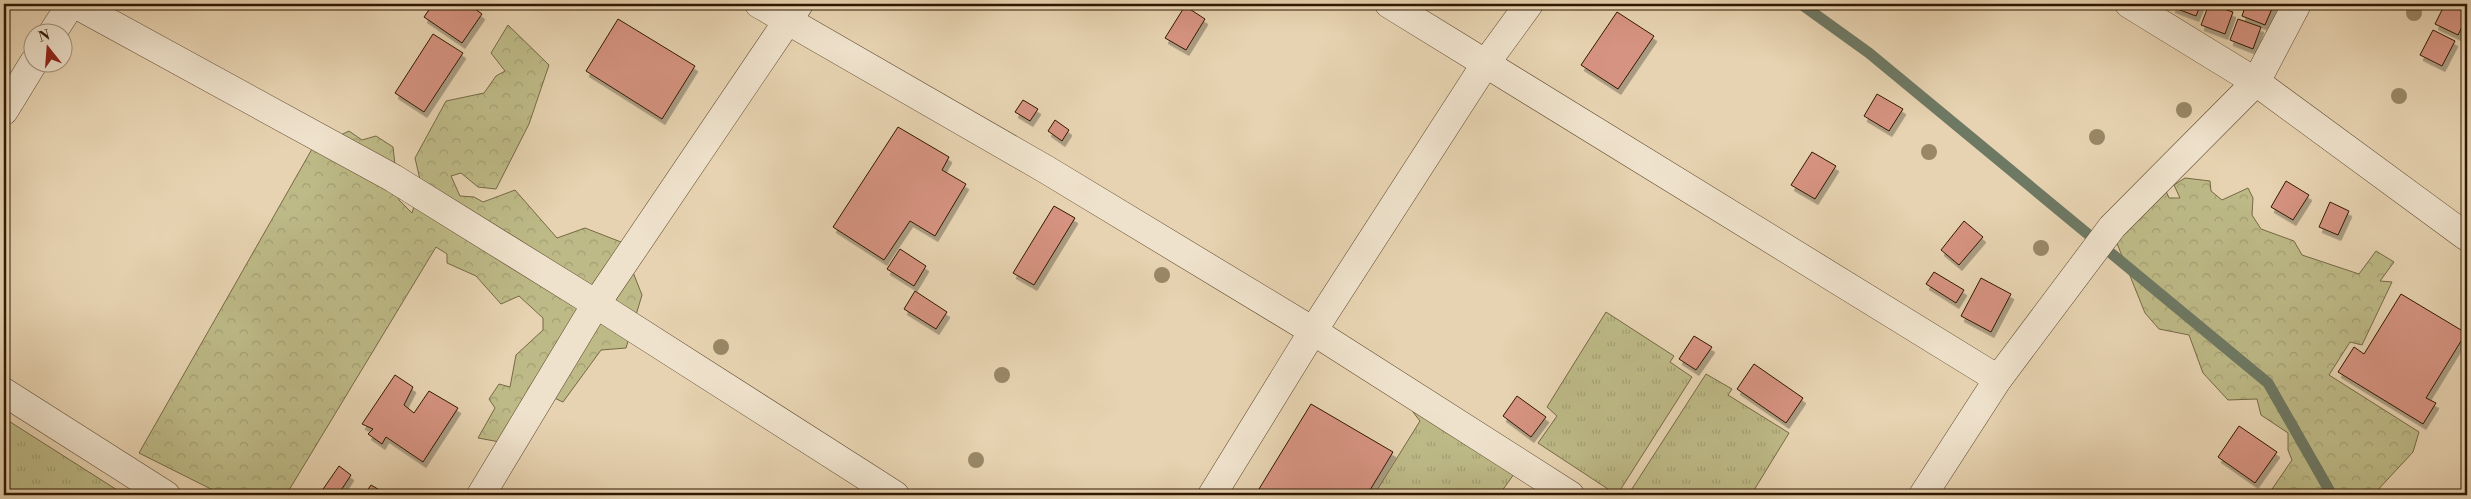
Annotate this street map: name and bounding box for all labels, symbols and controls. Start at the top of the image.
north arrow [22,22,72,72]
text: N [37,26,52,47]

